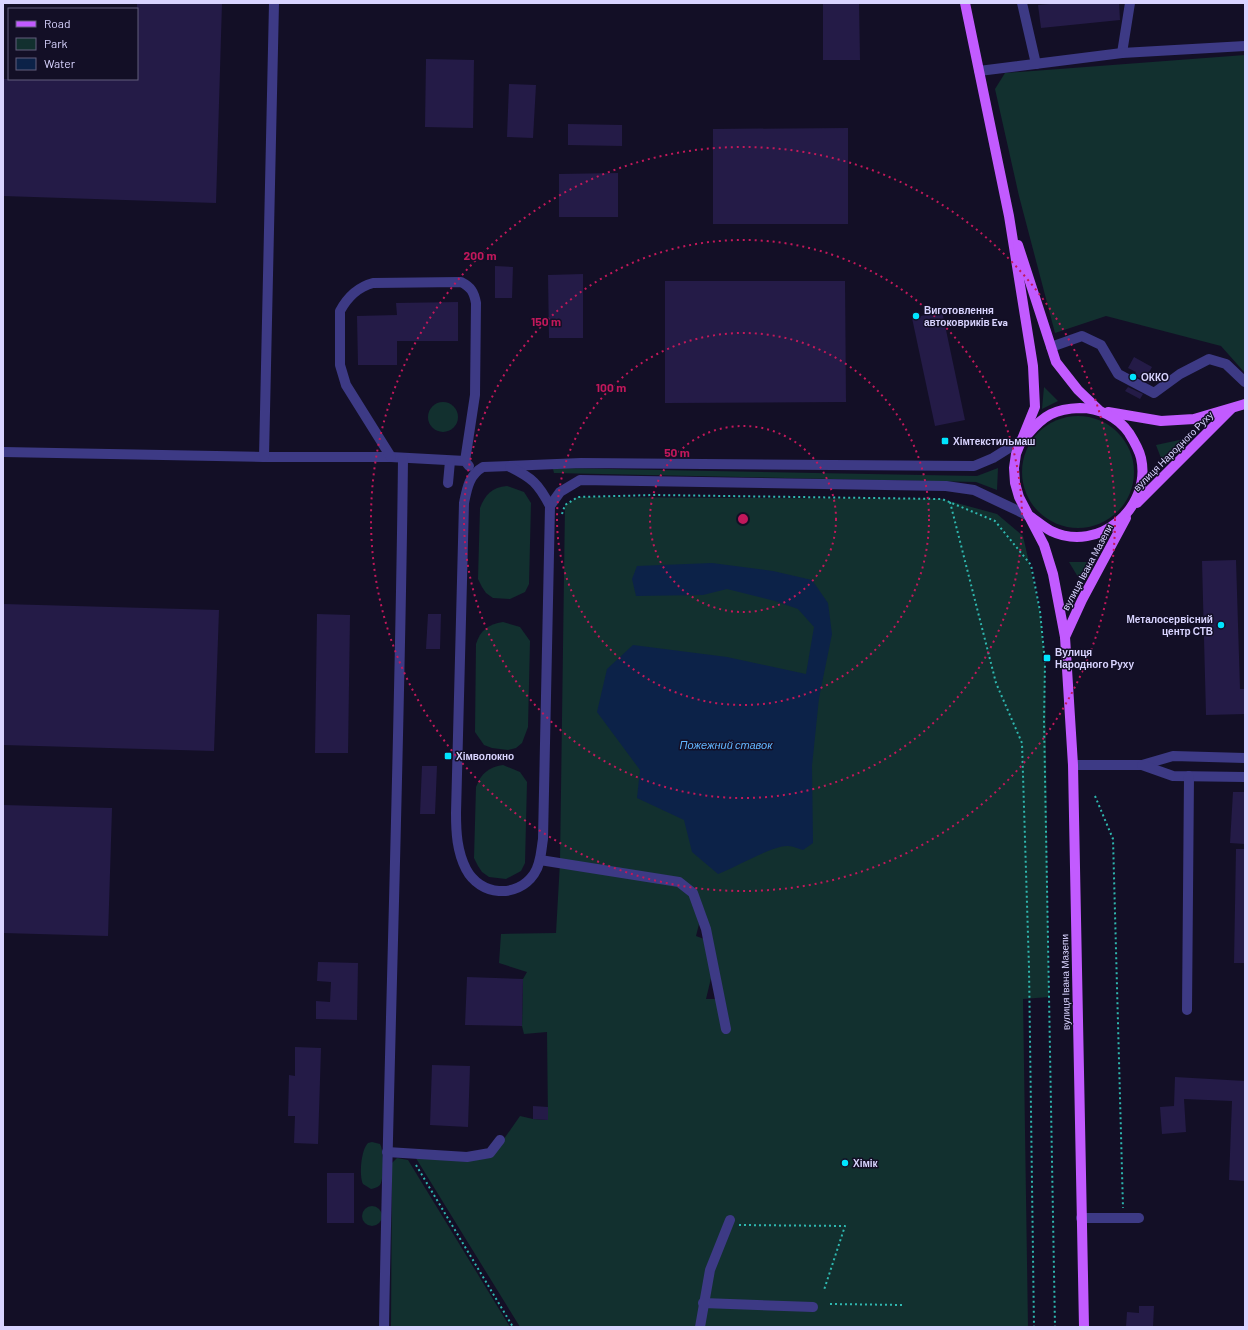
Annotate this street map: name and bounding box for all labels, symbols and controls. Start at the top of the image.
legend [8,8,138,80]
text: Road [44,16,71,30]
text: Park [44,36,68,50]
text: Water [44,56,76,70]
text: 200 m [464,248,496,262]
place label: Виготовлення автоковриків Eva [924,304,1008,328]
marker: Виготовлення автоковриків Eva [911,311,921,321]
text: 150 m [531,314,561,328]
place label: ОККО [1141,371,1169,383]
marker: ОККО [1128,372,1138,382]
text: 100 m [596,380,626,394]
street label: вулиця Народного Руху [1131,409,1215,493]
place label: Хімтекстильмаш [953,435,1035,447]
marker: Хімтекстильмаш [940,436,950,446]
text: 50 m [664,445,690,459]
centre of rings [736,512,750,526]
street label: вулиця Івана Мазепи [1059,522,1115,612]
place label: Металосервісний центр СТВ [1127,613,1213,637]
marker: Металосервісний центр СТВ [1216,620,1226,630]
place label: Вулиця Народного Руху [1055,646,1135,670]
marker: Вулиця Народного Руху [1042,653,1052,663]
water label: Пожежний ставок [680,738,773,751]
place label: Хімволокно [456,750,514,762]
marker: Хімволокно [443,751,453,761]
street label: вулиця Івана Мазепи [1058,934,1072,1030]
place label: Хімік [853,1157,879,1169]
marker: Хімік [840,1158,850,1168]

